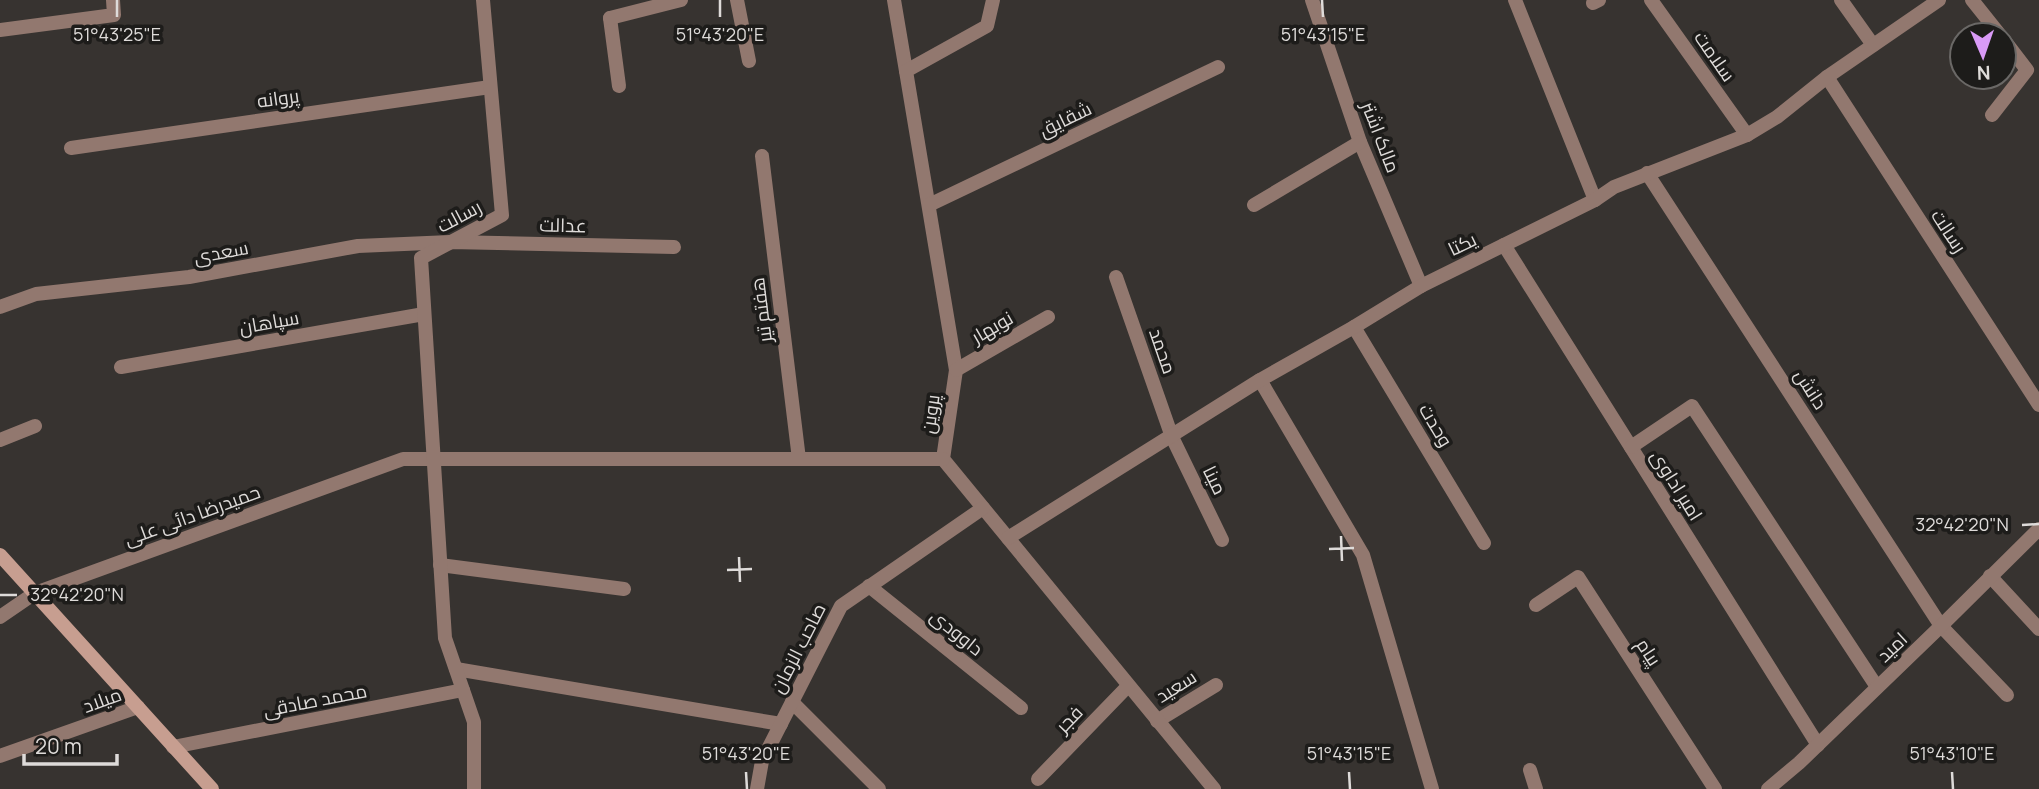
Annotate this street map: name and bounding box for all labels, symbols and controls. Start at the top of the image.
north arrow [1948,21,2018,91]
text: 51°43'25"E [73,22,161,46]
text: 51°43'20"E [676,22,764,46]
text: 51°43'15"E [1281,22,1365,46]
street label: سلامت [1688,26,1742,86]
text: N [1976,60,1991,86]
street label: پروانه [255,82,301,114]
street label: شقایق [1034,95,1096,143]
street label: مالک اشتر [1355,97,1406,176]
street label: رسالت [432,193,486,239]
street label: رسالت [1925,204,1973,258]
street label: عدالت [539,212,587,238]
street label: یکتا [1443,226,1481,262]
street label: سعدی [192,234,250,270]
street label: هفتم تیر [744,276,779,345]
street label: سپاهان [237,304,301,340]
street label: نوبهار [965,305,1018,350]
street label: محمد [1143,325,1183,377]
street label: دانش [1788,364,1834,414]
street label: پروین [914,393,946,435]
street label: وحدت [1413,399,1459,451]
street label: امیر اداوی [1645,445,1709,525]
street label: مینا [1197,461,1233,499]
street label: حمیدرضا دائی علی [120,478,264,552]
text: 32°42'20"N [1915,512,2009,536]
text: 32°42'20"N [30,582,124,606]
street label: صاحب الزمان [764,599,832,697]
street label: داوودی [925,603,989,661]
street label: امید [1871,626,1913,668]
street label: پیام [1630,633,1668,671]
street label: سعید [1151,663,1201,709]
street label: محمد صادقی [261,677,369,723]
street label: میلاد [79,681,125,719]
street label: فجر [1049,700,1088,739]
scale bar [24,722,117,766]
text: 20 m [35,732,82,760]
text: 51°43'20"E [702,741,790,765]
text: 51°43'15"E [1307,741,1391,765]
text: 51°43'10"E [1909,741,1995,765]

